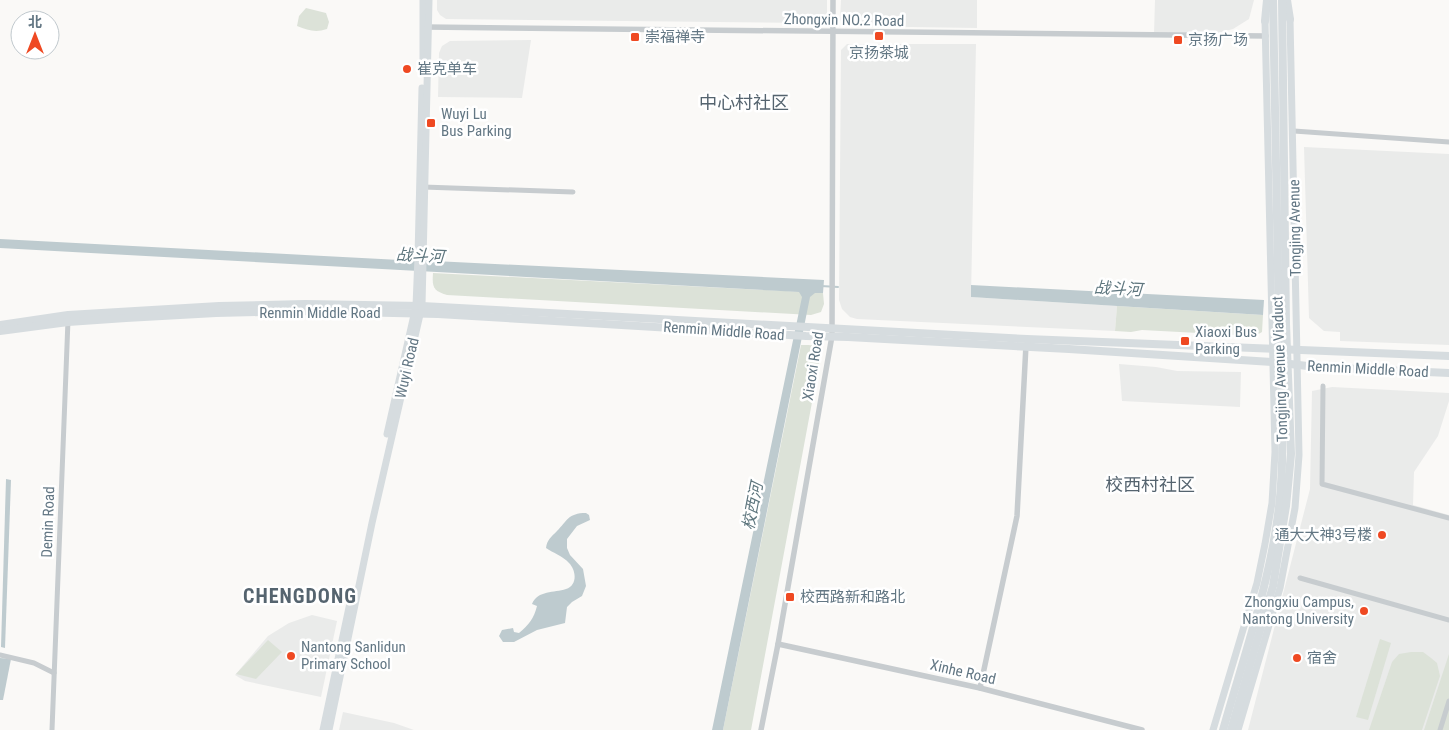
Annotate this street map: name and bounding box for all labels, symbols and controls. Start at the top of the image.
north arrow [10,10,60,60]
street label: Zhongxin NO.2 Road [784,10,904,30]
text: 北 [28,14,42,30]
place label: 崇福禅寺 [645,28,705,46]
marker: 京扬茶城 [873,30,885,42]
marker: 崇福禅寺 [629,31,641,43]
place label: 京扬广场 [1188,31,1248,49]
marker: 京扬广场 [1172,34,1184,46]
place label: 京扬茶城 [849,44,909,62]
place label: 崔克单车 [417,60,477,78]
marker: 崔克单车 [401,63,413,75]
district label: 中心村社区 [699,92,789,113]
place label: Wuyi Lu Bus Parking [441,105,512,140]
marker: Wuyi Lu Bus Parking [425,117,437,129]
street label: Tongjing Avenue [1285,179,1305,277]
water label: 战斗河 [396,245,447,266]
water label: 战斗河 [1094,278,1145,299]
street label: Tongjing Avenue Viaduct [1268,296,1292,442]
street label: Renmin Middle Road [259,304,381,322]
street label: Renmin Middle Road [663,318,785,344]
place label: Xiaoxi Bus Parking [1195,323,1257,358]
street label: Xiaoxi Road [799,330,827,402]
marker: Xiaoxi Bus Parking [1179,335,1191,347]
street label: Wuyi Road [391,336,423,400]
street label: Renmin Middle Road [1307,357,1429,381]
district label: 校西村社区 [1105,474,1195,495]
water label: 校西河 [739,478,767,531]
street label: Demin Road [38,486,58,558]
place label: 通大大神3号楼 [1275,526,1372,544]
marker: 通大大神3号楼 [1376,529,1388,541]
district label: CHENGDONG [243,584,357,608]
place label: 校西路新和路北 [800,588,905,606]
marker: 校西路新和路北 [784,591,796,603]
place label: Zhongxiu Campus, Nantong University [1242,593,1354,628]
marker: Zhongxiu Campus, Nantong University [1358,605,1370,617]
place label: Nantong Sanlidun Primary School [301,638,406,673]
place label: 宿舍 [1307,649,1337,667]
marker: Nantong Sanlidun Primary School [285,650,297,662]
marker: 宿舍 [1291,652,1303,664]
street label: Xinhe Road [928,656,998,688]

